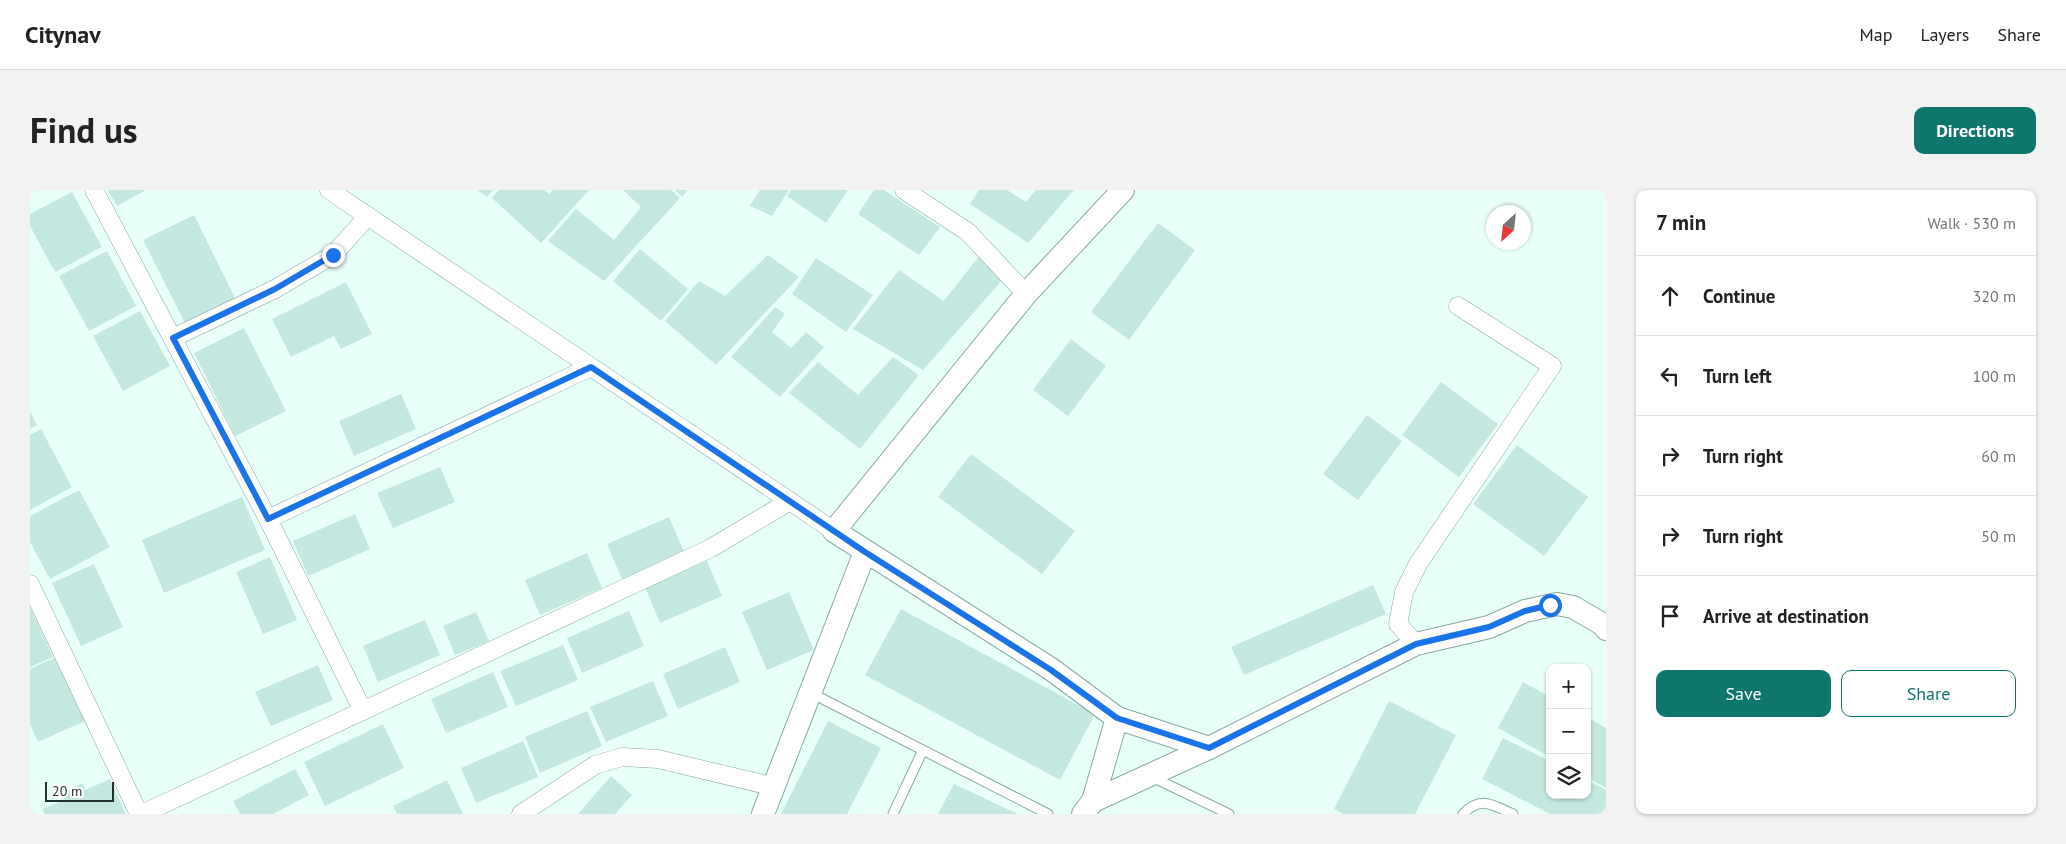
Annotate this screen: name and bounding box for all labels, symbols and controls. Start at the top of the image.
text: Citynav [25,19,101,50]
text: Map [1860,23,1892,46]
text: Layers [1920,23,1969,46]
text: Share [1997,23,2041,46]
text: Find us [30,107,138,153]
button: Directions [1914,107,2036,154]
north arrow [1486,205,1531,250]
text: 7 min [1656,209,1706,236]
text: Walk · 530 m [1927,213,2016,233]
route end [322,244,345,267]
icon: ahead [1656,282,1684,310]
text: Continue [1703,284,1775,308]
text: 320 m [1973,286,2016,306]
icon: left [1656,362,1684,390]
text: Turn left [1703,364,1772,388]
text: 100 m [1973,366,2016,386]
icon: right [1656,442,1684,470]
text: Turn right [1703,444,1783,468]
text: 60 m [1981,446,2016,466]
icon: right [1656,522,1684,550]
text: Turn right [1703,524,1783,548]
text: 50 m [1981,526,2016,546]
route start [1539,594,1562,617]
icon: arrive [1656,602,1684,630]
text: Arrive at destination [1703,604,1869,628]
map controls [1546,664,1591,799]
button: + [1546,664,1591,709]
button: Save [1656,670,1831,717]
button: Share [1841,670,2016,717]
button: − [1546,709,1591,754]
button: layers [1546,754,1591,799]
scale bar [45,779,114,802]
text: 20 m [52,782,82,800]

